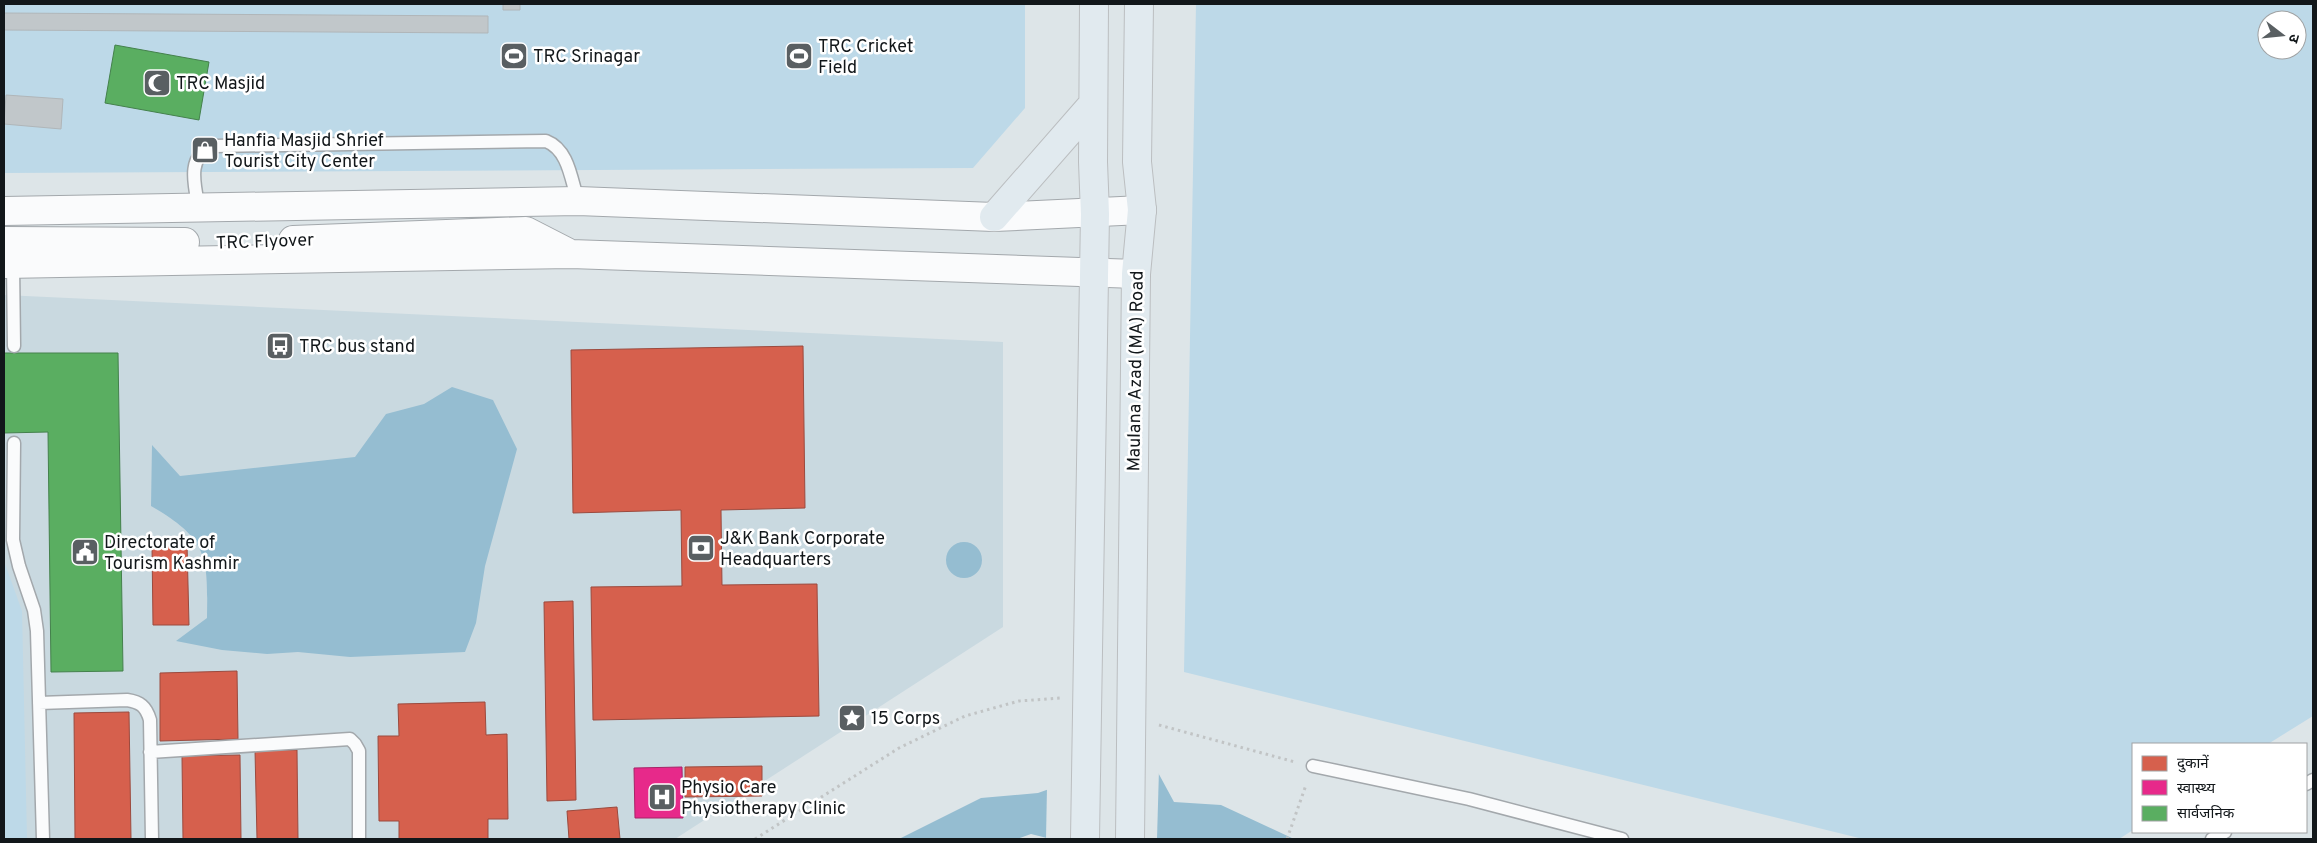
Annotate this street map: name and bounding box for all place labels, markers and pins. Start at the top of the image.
place label: TRC Cricket Field [818,36,914,80]
sports icon: TRC Srinagar [499,41,529,71]
sports icon: TRC Cricket Field [784,41,814,71]
place label: TRC Srinagar [533,46,640,69]
mosque icon: TRC Masjid [142,68,172,98]
place label: TRC Masjid [176,73,265,96]
place label: Hanfia Masjid Shrief Tourist City Center [224,130,383,174]
shop icon: Hanfia Masjid Shrief Tourist City Center [190,135,220,165]
bus stop icon: TRC bus stand [265,331,295,361]
place label: TRC bus stand [299,336,415,359]
place label: J&K Bank Corporate Headquarters [720,528,885,572]
place label: Directorate of Tourism Kashmir [104,532,239,576]
bank icon: J&K Bank Corporate Headquarters [686,533,716,563]
public building icon: Directorate of Tourism Kashmir [70,537,100,567]
place icon: 15 Corps [837,703,867,733]
place label: 15 Corps [871,708,940,731]
place label: Physio Care Physiotherapy Clinic [681,777,846,821]
hospital icon: Physio Care Physiotherapy Clinic [647,782,677,812]

